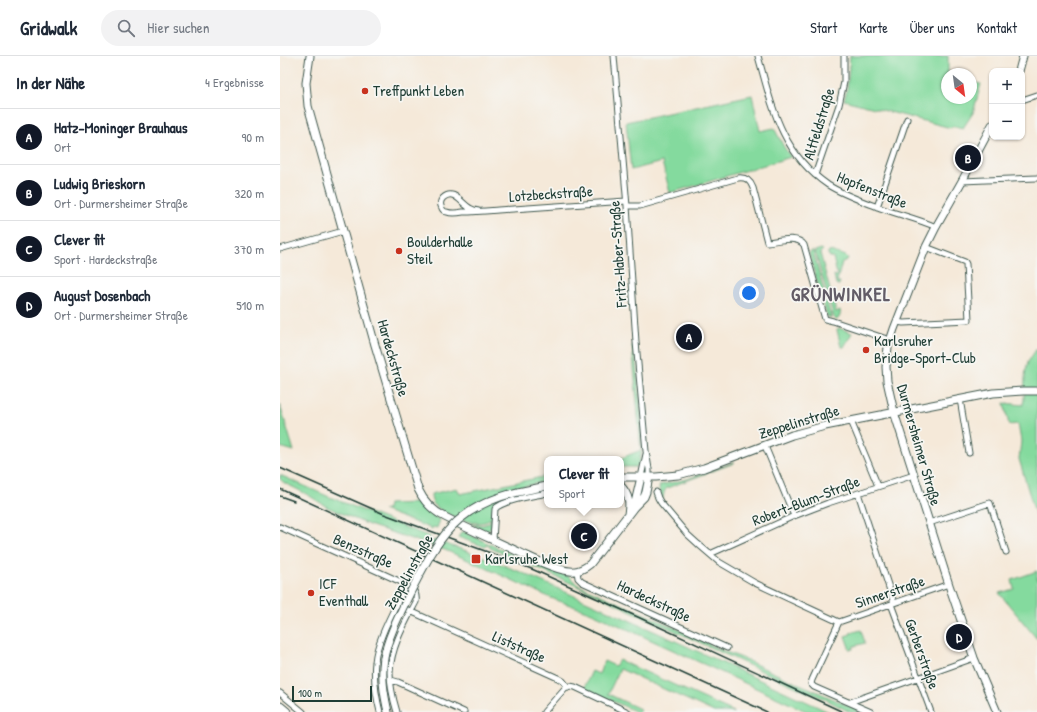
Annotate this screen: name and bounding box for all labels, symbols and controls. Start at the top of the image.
search box [101,10,381,46]
text: Gridwalk [20,15,77,41]
icon: search [115,17,137,39]
text: Hier suchen [147,17,210,38]
text: Start [810,18,837,37]
text: Karte [859,18,888,37]
text: Über uns [910,18,955,37]
text: Kontakt [977,18,1017,37]
north arrow [941,68,977,104]
map controls [989,68,1025,140]
button: + [989,68,1025,104]
text: In der Nähe [16,71,85,94]
text: 4 Ergebnisse [205,73,264,91]
place label: Treffpunkt Leben [373,80,464,101]
street label: Altfeldstraße [798,85,839,162]
marker: Treffpunkt Leben [360,86,370,96]
button: − [989,104,1025,140]
text: Hatz-Moninger Brauhaus [54,117,188,138]
text: A [26,128,32,146]
text: 90 m [242,128,264,146]
text: Ort [54,138,71,156]
pin: B [955,143,981,173]
street label: Hopfenstraße [834,166,911,213]
text: Ludwig Brieskorn [54,173,145,194]
street label: Lotzbeckstraße [508,180,594,207]
text: B [26,184,32,202]
text: 320 m [234,184,264,202]
text: Ort · Durmersheimer Straße [54,194,188,212]
street label: Fritz-Haber-Straße [603,200,632,309]
text: Clever fit [54,229,105,250]
place label: Boulderhalle Steil [407,231,473,269]
text: C [25,240,33,258]
text: 370 m [234,240,264,258]
marker: Boulderhalle Steil [394,246,404,256]
text: Sport · Hardeckstraße [54,250,157,268]
district label: GRÜNWINKEL [791,281,891,307]
your location [739,283,759,303]
text: August Dosenbach [54,285,150,306]
text: D [26,296,32,314]
text: 510 m [236,296,264,314]
text: Ort · Durmersheimer Straße [54,306,188,324]
street label: Hardeckstraße [372,317,414,399]
pin: A [676,322,702,352]
place label: Karlsruher Bridge-Sport-Club [874,330,976,368]
marker: Karlsruher Bridge-Sport-Club [861,345,871,355]
street label: Durmersheimer Straße [892,382,947,508]
street label: Zeppelinstraße [756,399,842,444]
popup [544,456,624,508]
text: Clever fit [559,463,609,484]
street label: Robert-Blum-Straße [749,470,863,531]
text: Sport [559,484,585,502]
pin: C [571,521,597,551]
street label: Benzstraße [330,528,396,573]
street label: Zeppelinstraße [379,530,438,613]
place label: Karlsruhe West [485,548,569,569]
marker: Karlsruhe West [470,553,482,565]
street label: Sinnerstraße [852,570,927,613]
place label: ICF Eventhall [319,573,369,611]
street label: Hardeckstraße [614,574,694,627]
marker: ICF Eventhall [306,588,316,598]
street label: Gerberstraße [900,616,945,692]
pin: D [946,622,972,652]
street label: Liststraße [489,625,549,668]
scale bar [292,684,372,703]
text: 100 m [298,686,322,700]

